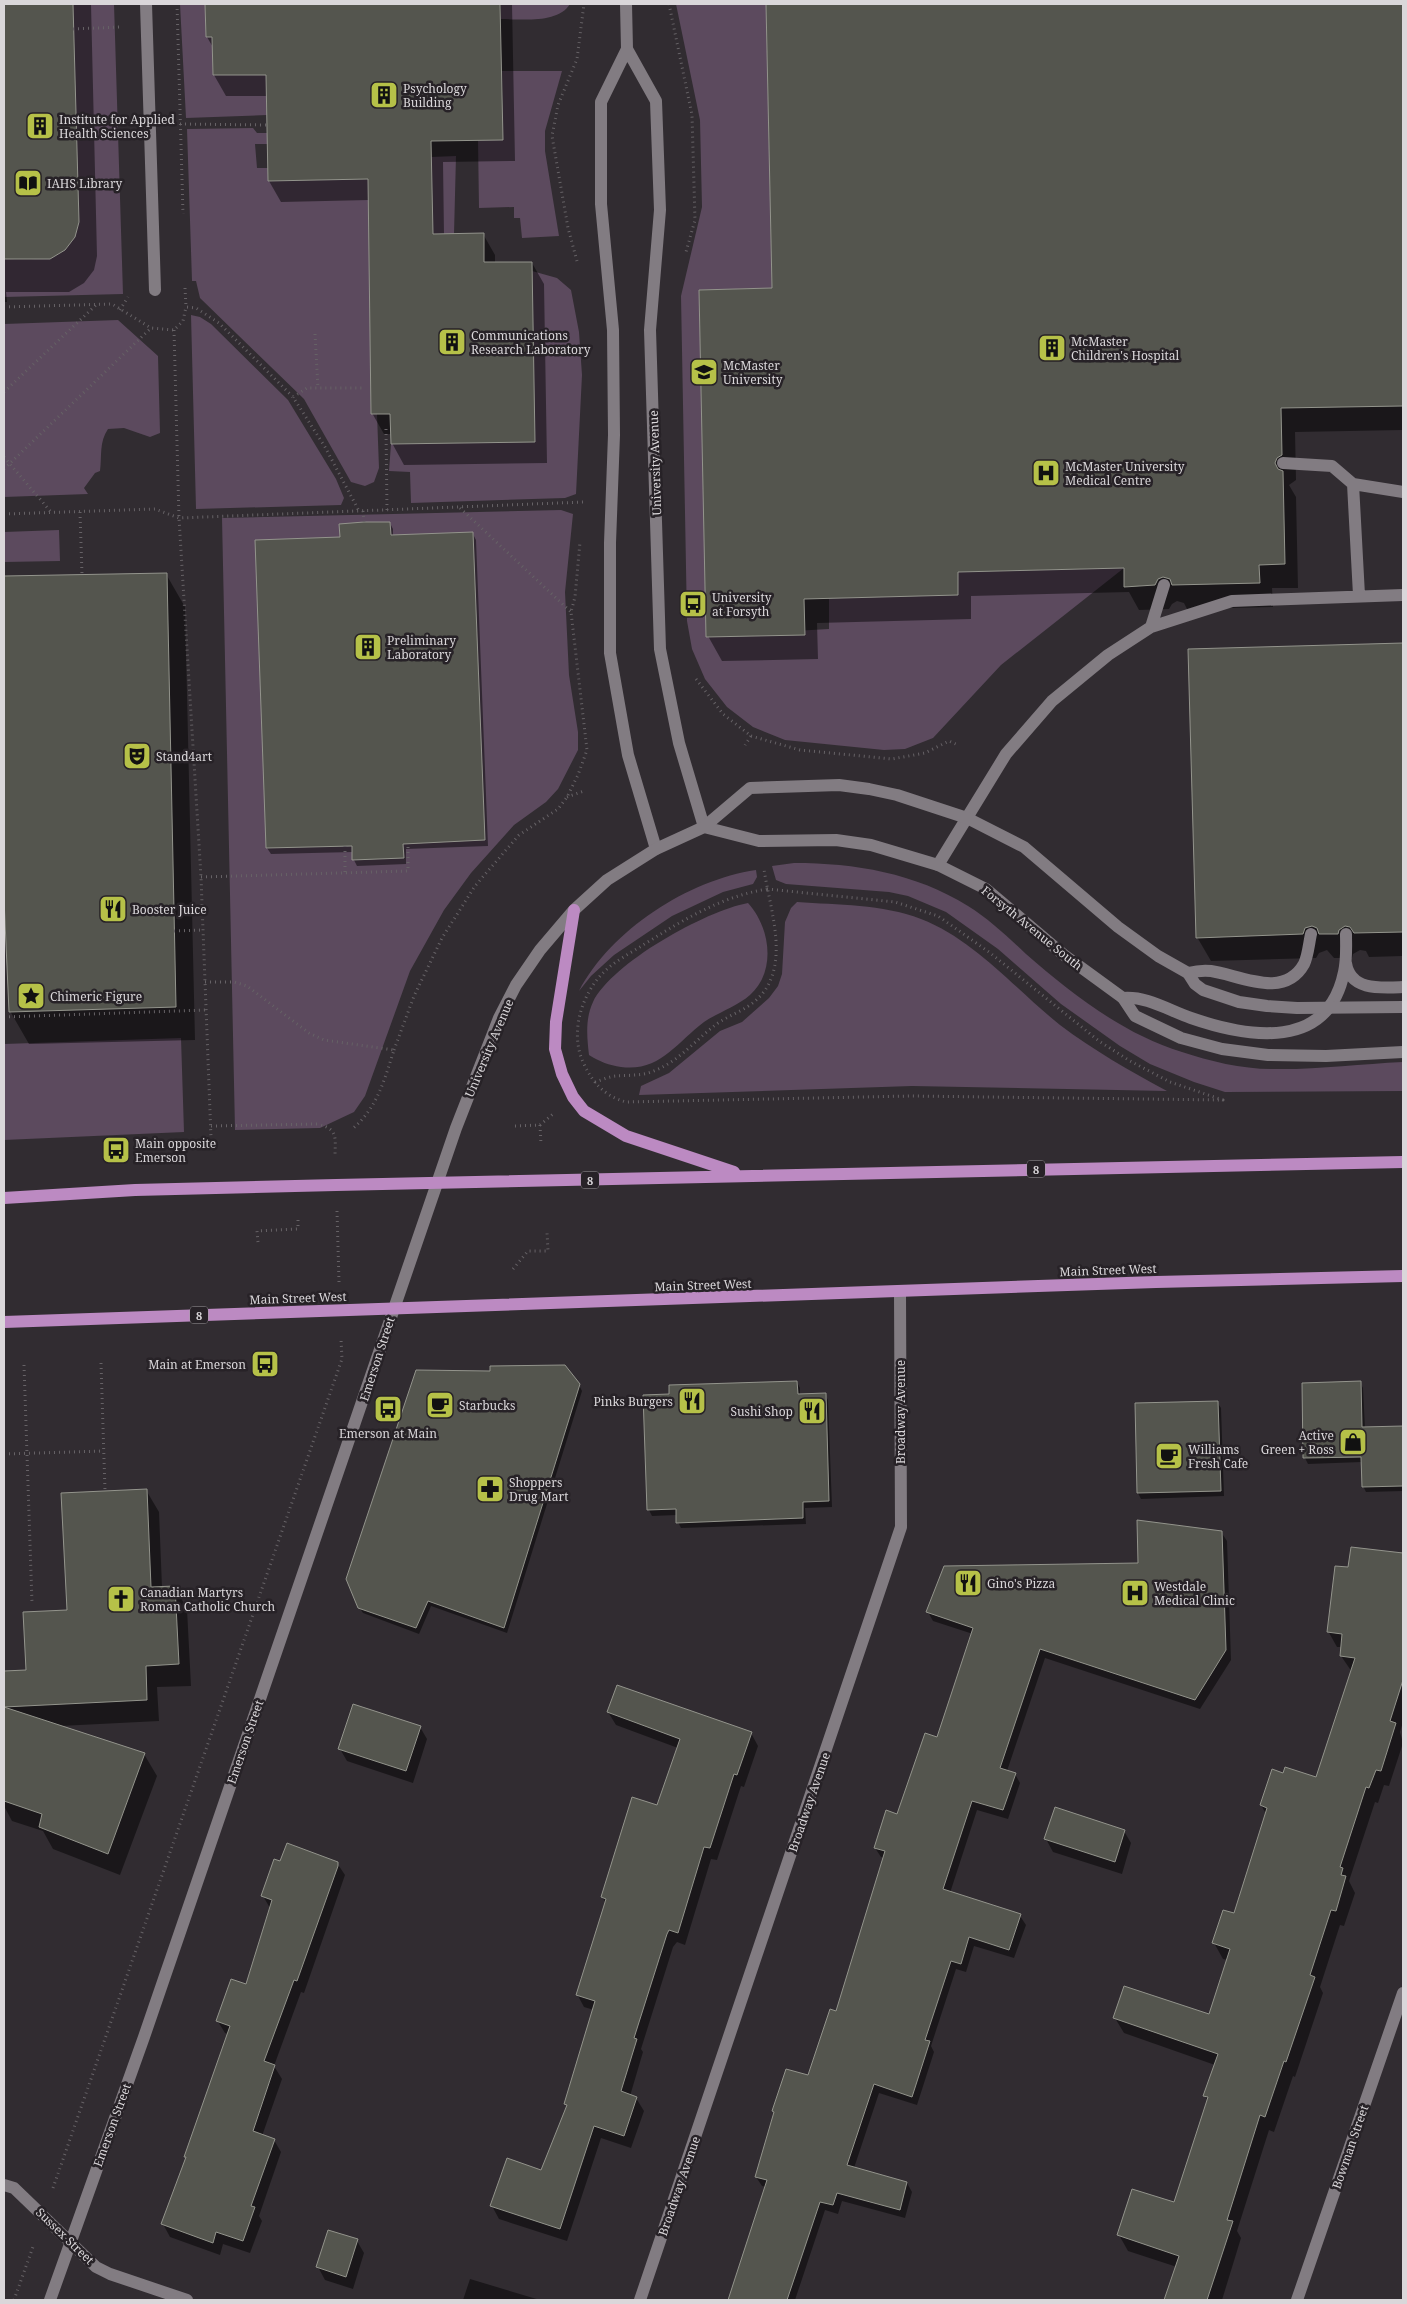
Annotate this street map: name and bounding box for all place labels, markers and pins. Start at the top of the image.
building icon: Psychology Building [369,80,399,110]
place label: Psychology Building [403,80,467,111]
building icon: Institute for Applied Health Sciences [25,111,55,141]
place label: Institute for Applied Health Sciences [59,111,176,142]
library icon: IAHS Library [13,168,43,198]
place label: IAHS Library [47,175,123,192]
building icon: Communications Research Laboratory [437,327,467,357]
place label: Communications Research Laboratory [471,327,591,358]
building icon: McMaster Children's Hospital [1037,333,1067,363]
place label: McMaster Children's Hospital [1071,333,1179,364]
school or university icon: McMaster University [689,357,719,387]
place label: McMaster University [723,357,783,388]
hospital icon: McMaster University Medical Centre [1031,458,1061,488]
place label: McMaster University Medical Centre [1065,458,1185,489]
bus stop icon: University at Forsyth [678,589,708,619]
place label: University at Forsyth [712,589,772,620]
building icon: Preliminary Laboratory [353,632,383,662]
place label: Preliminary Laboratory [387,632,456,663]
theatre icon: Stand4art [122,741,152,771]
place label: Stand4art [156,748,212,765]
restaurant icon: Booster Juice [98,894,128,924]
place label: Booster Juice [132,901,207,918]
place icon: Chimeric Figure [16,981,46,1011]
place label: Chimeric Figure [50,988,142,1005]
bus stop icon: Main opposite Emerson [101,1135,131,1165]
place label: Main opposite Emerson [135,1135,216,1166]
bus stop icon: Main at Emerson [250,1349,280,1379]
place label: Main at Emerson [148,1356,246,1373]
restaurant icon: Pinks Burgers [677,1386,707,1416]
cafe icon: Starbucks [425,1390,455,1420]
place label: Pinks Burgers [594,1393,673,1410]
bus stop icon: Emerson at Main [373,1394,403,1424]
restaurant icon: Sushi Shop [797,1396,827,1426]
place label: Starbucks [459,1397,516,1414]
place label: Sushi Shop [730,1403,793,1420]
place label: Emerson at Main [339,1425,437,1442]
place label: Active Green + Ross [1261,1427,1334,1458]
shop icon: Active Green + Ross [1338,1427,1368,1457]
cafe icon: Williams Fresh Cafe [1154,1441,1184,1471]
place label: Williams Fresh Cafe [1188,1441,1248,1472]
pharmacy icon: Shoppers Drug Mart [475,1474,505,1504]
place label: Shoppers Drug Mart [509,1474,568,1505]
restaurant icon: Gino's Pizza [953,1568,983,1598]
place label: Gino's Pizza [987,1575,1056,1592]
hospital icon: Westdale Medical Clinic [1120,1578,1150,1608]
place label: Westdale Medical Clinic [1154,1578,1235,1609]
church icon: Canadian Martyrs Roman Catholic Church [106,1584,136,1614]
place label: Canadian Martyrs Roman Catholic Church [140,1584,275,1615]

